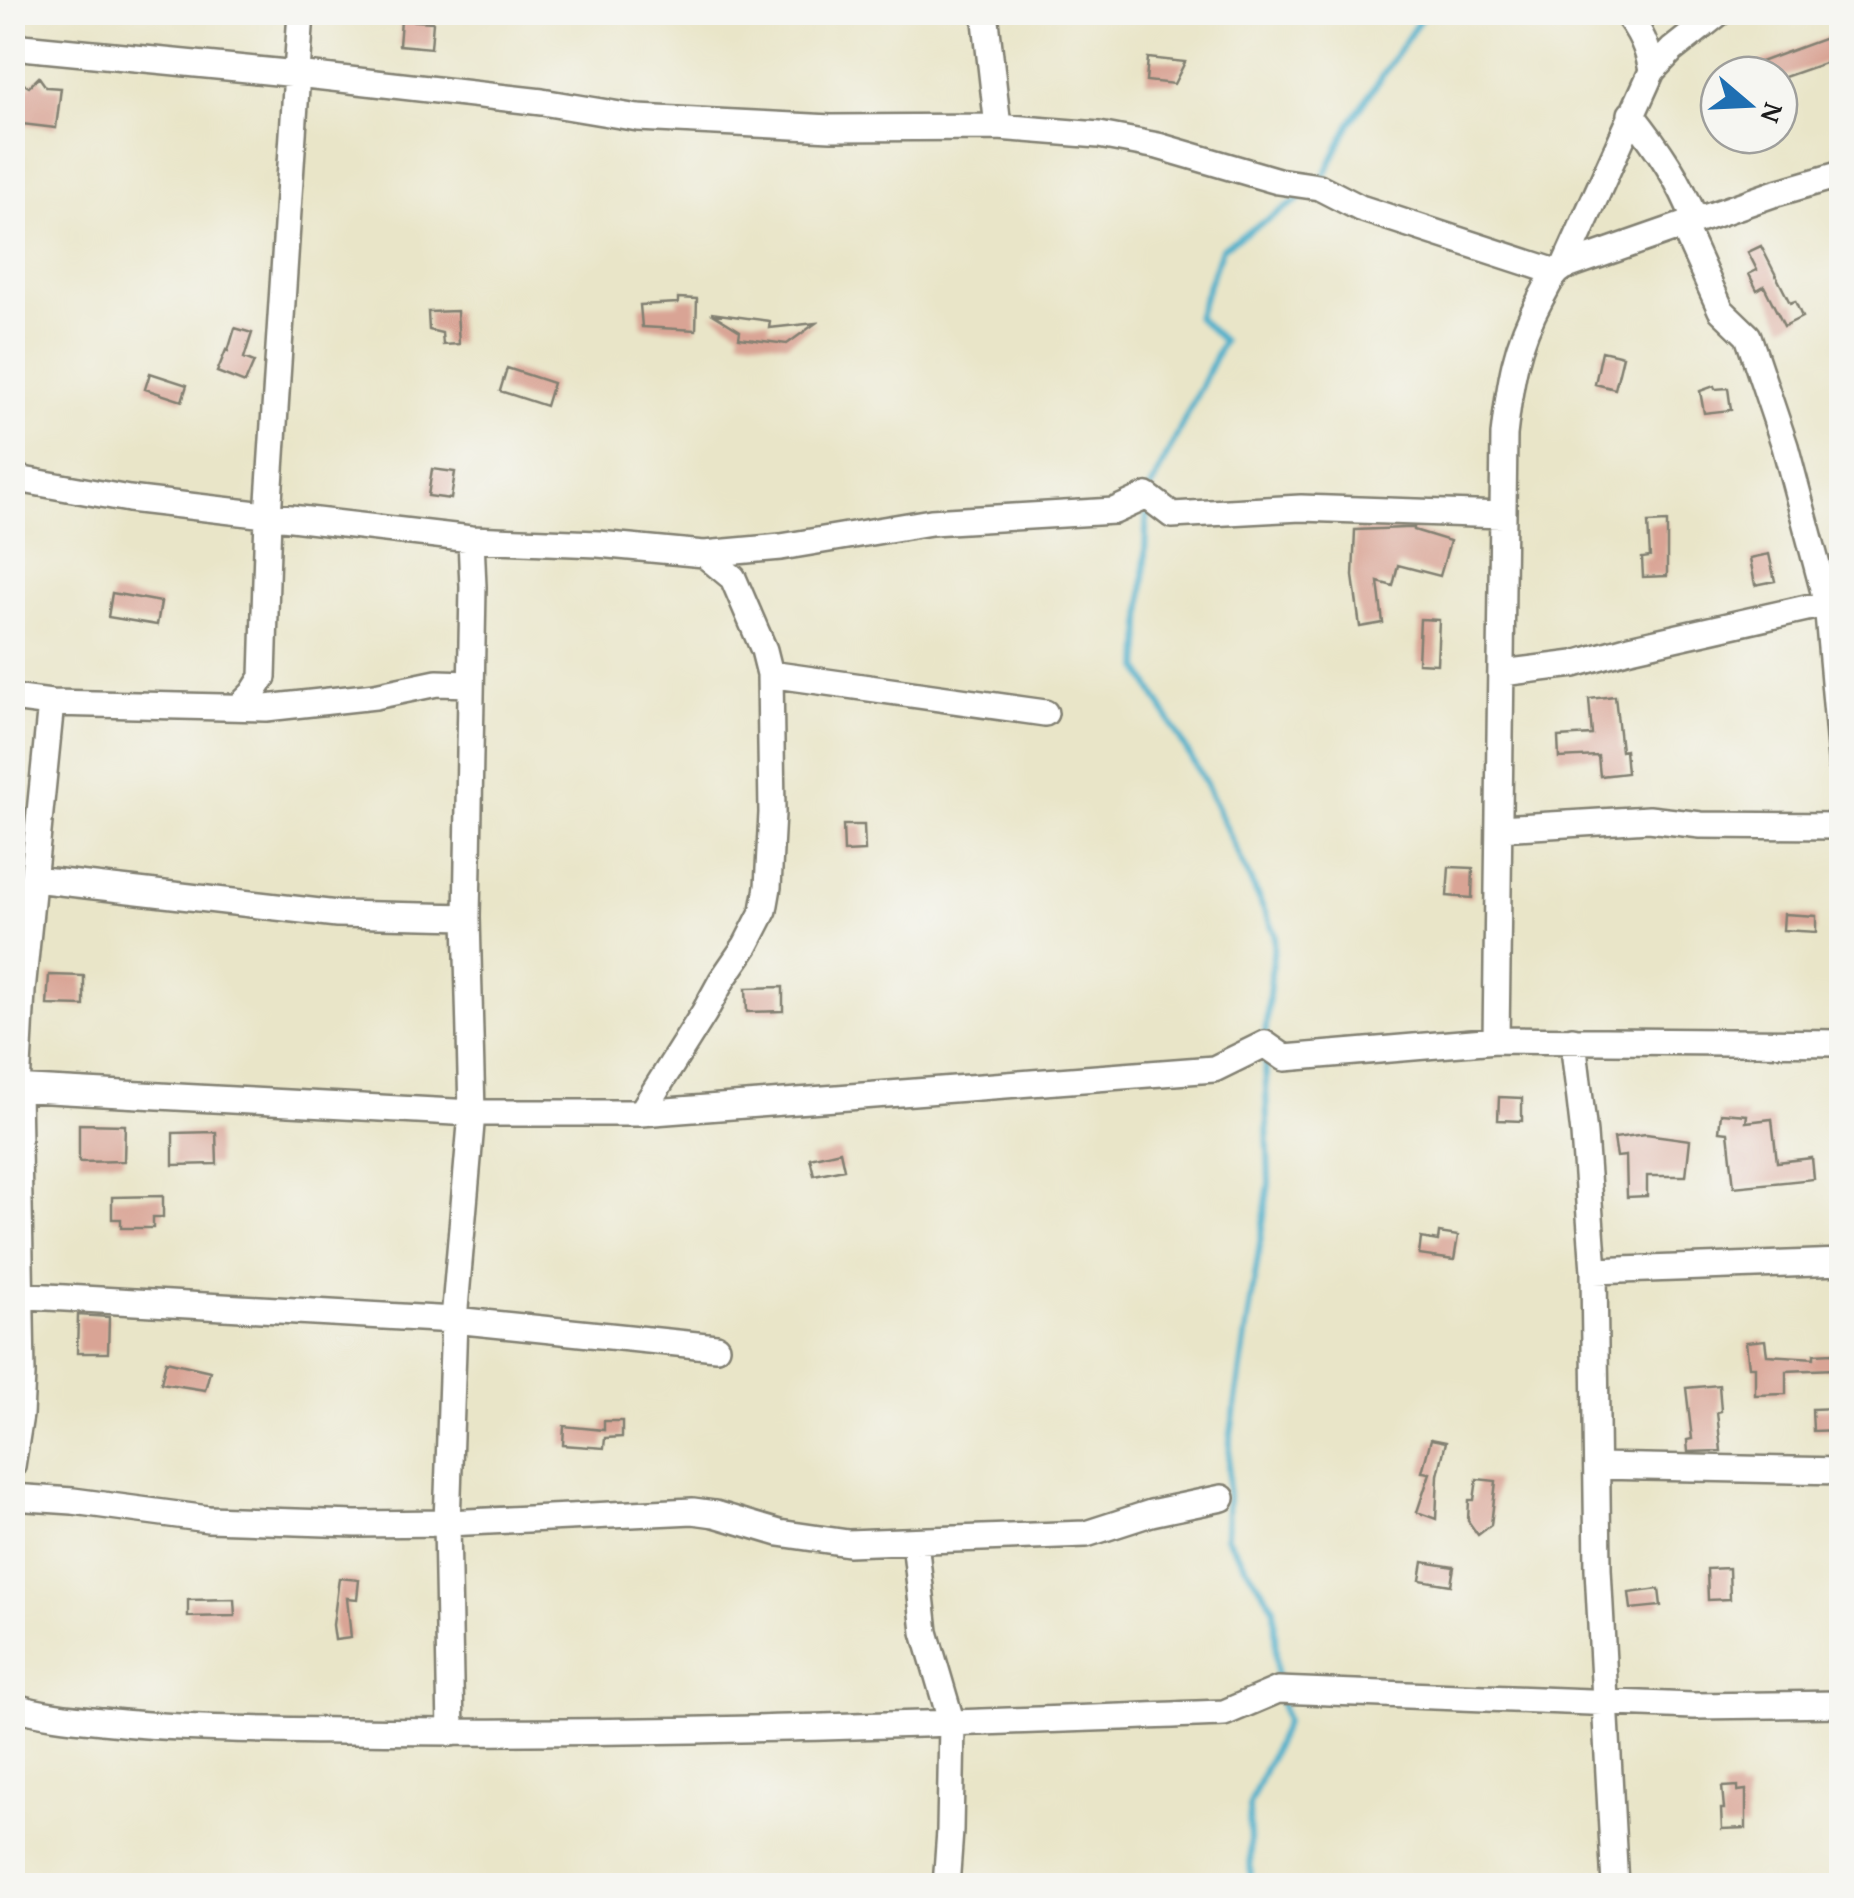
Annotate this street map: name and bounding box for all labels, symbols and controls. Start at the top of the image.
north arrow [1699,55,1799,155]
text: N [1751,98,1796,129]

